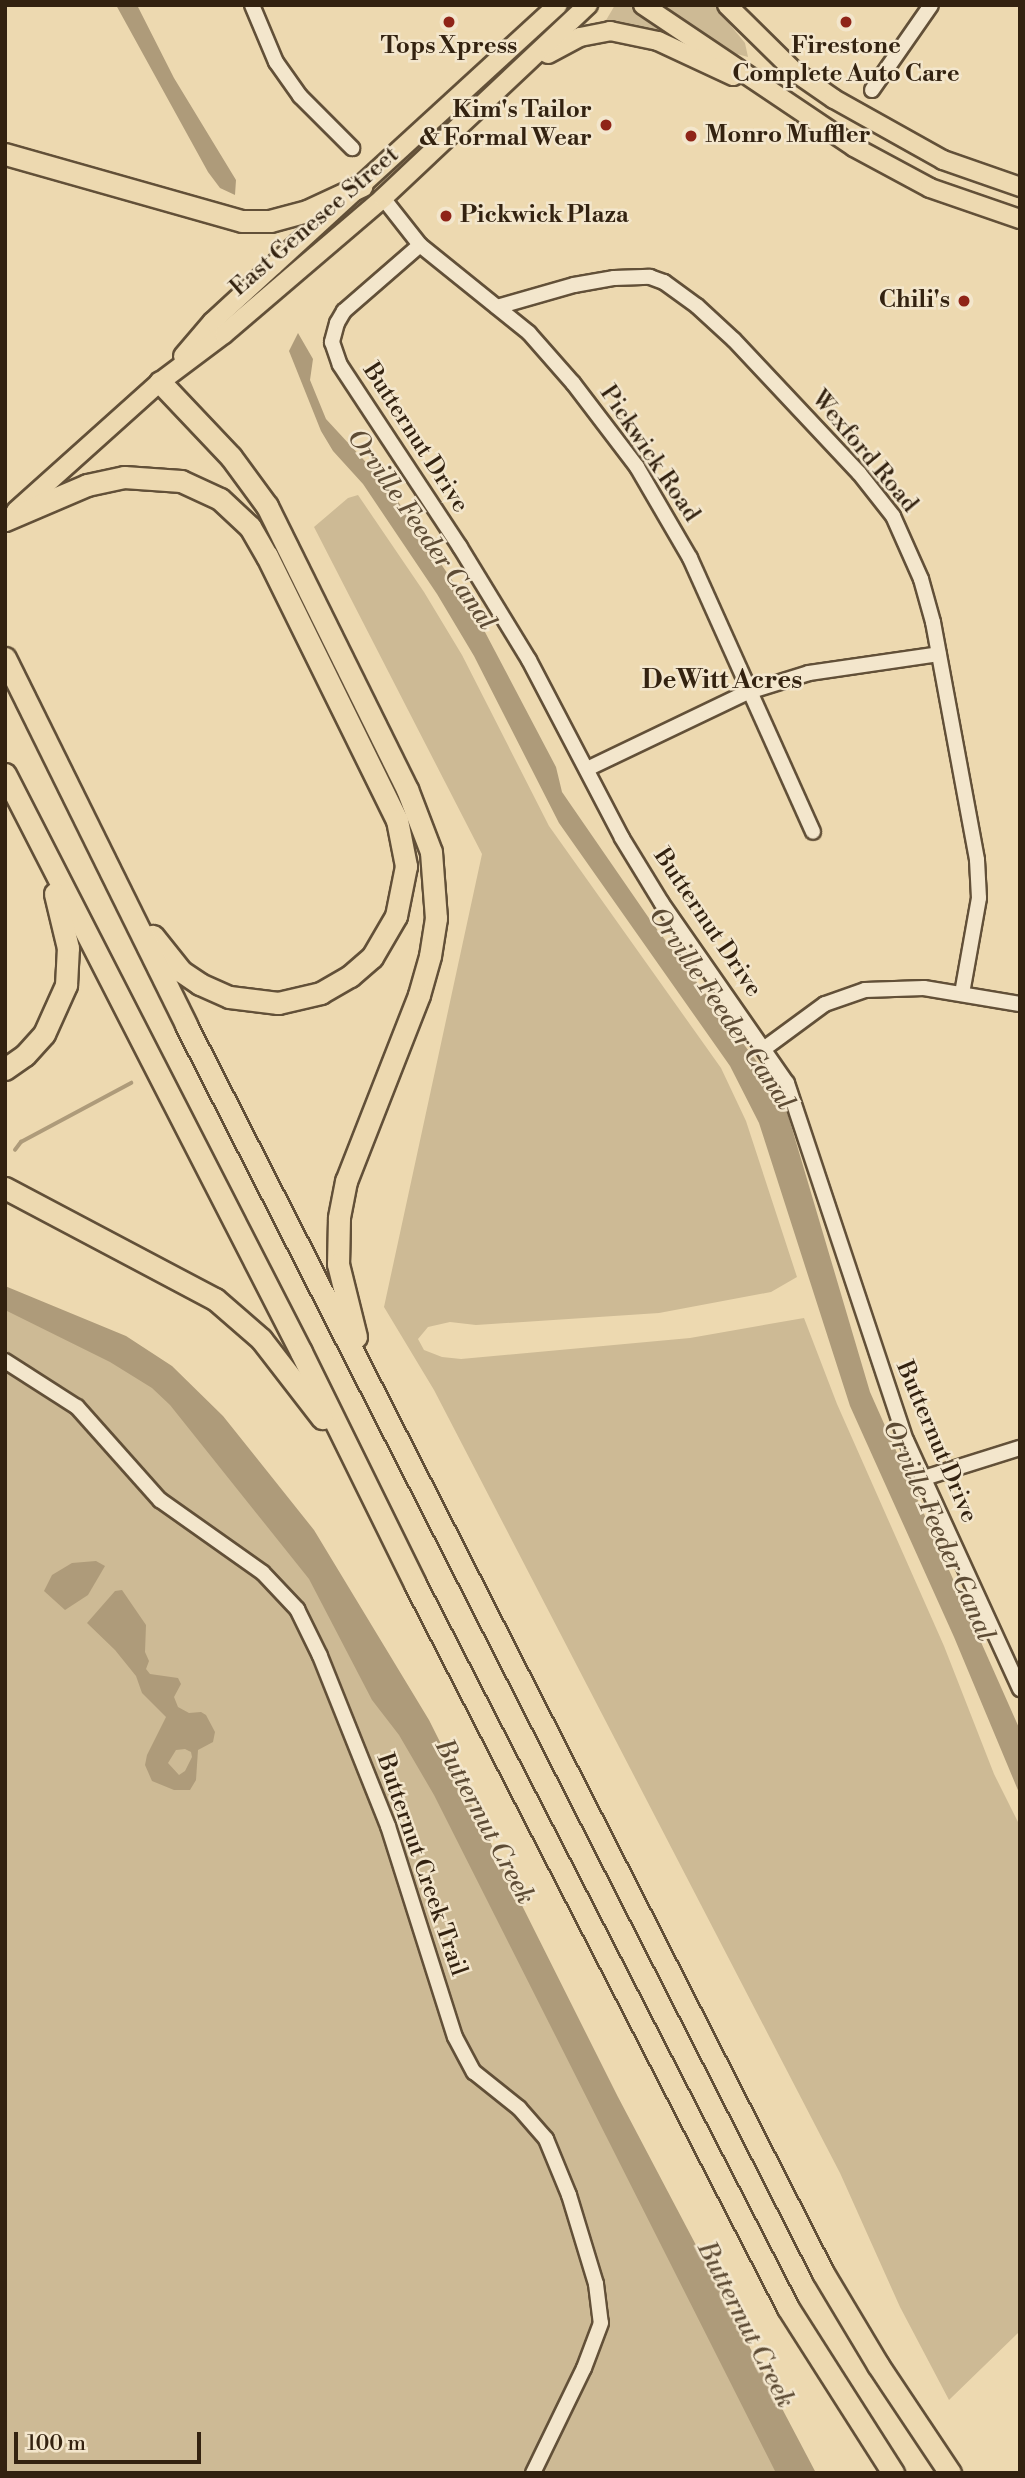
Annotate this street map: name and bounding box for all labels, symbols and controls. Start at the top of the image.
marker: Tops Xpress [441,14,457,30]
marker: Firestone Complete Auto Care [838,14,854,30]
place label: Tops Xpress [381,33,517,61]
place label: Firestone Complete Auto Care [732,33,960,89]
place label: Kim's Tailor & Formal Wear [419,97,592,153]
marker: Kim's Tailor & Formal Wear [598,117,614,133]
place label: Monro Muffler [705,122,871,150]
marker: Monro Muffler [683,128,699,144]
street label: East Genesee Street [225,141,405,303]
place label: Pickwick Plaza [460,202,629,230]
marker: Pickwick Plaza [438,208,454,224]
place label: Chili's [879,287,950,315]
marker: Chili's [956,293,972,309]
street label: Butternut Drive [356,358,474,518]
street label: Pickwick Road [593,380,705,528]
street label: Wexford Road [805,385,923,519]
water label: Orville Feeder Canal [340,423,502,637]
district label: DeWitt Acres [642,665,802,697]
street label: Butternut Drive [647,843,767,1003]
water label: Orville Feeder Canal [641,901,801,1117]
street label: Butternut Drive [889,1357,983,1527]
water label: Orville Feeder Canal [875,1416,1001,1646]
water label: Butternut Creek [427,1734,541,1910]
street label: Butternut Creek Trail [369,1750,473,1980]
water label: Butternut Creek [690,2237,800,2413]
scale bar [18,2418,205,2462]
text: 100 m [27,2431,86,2457]

